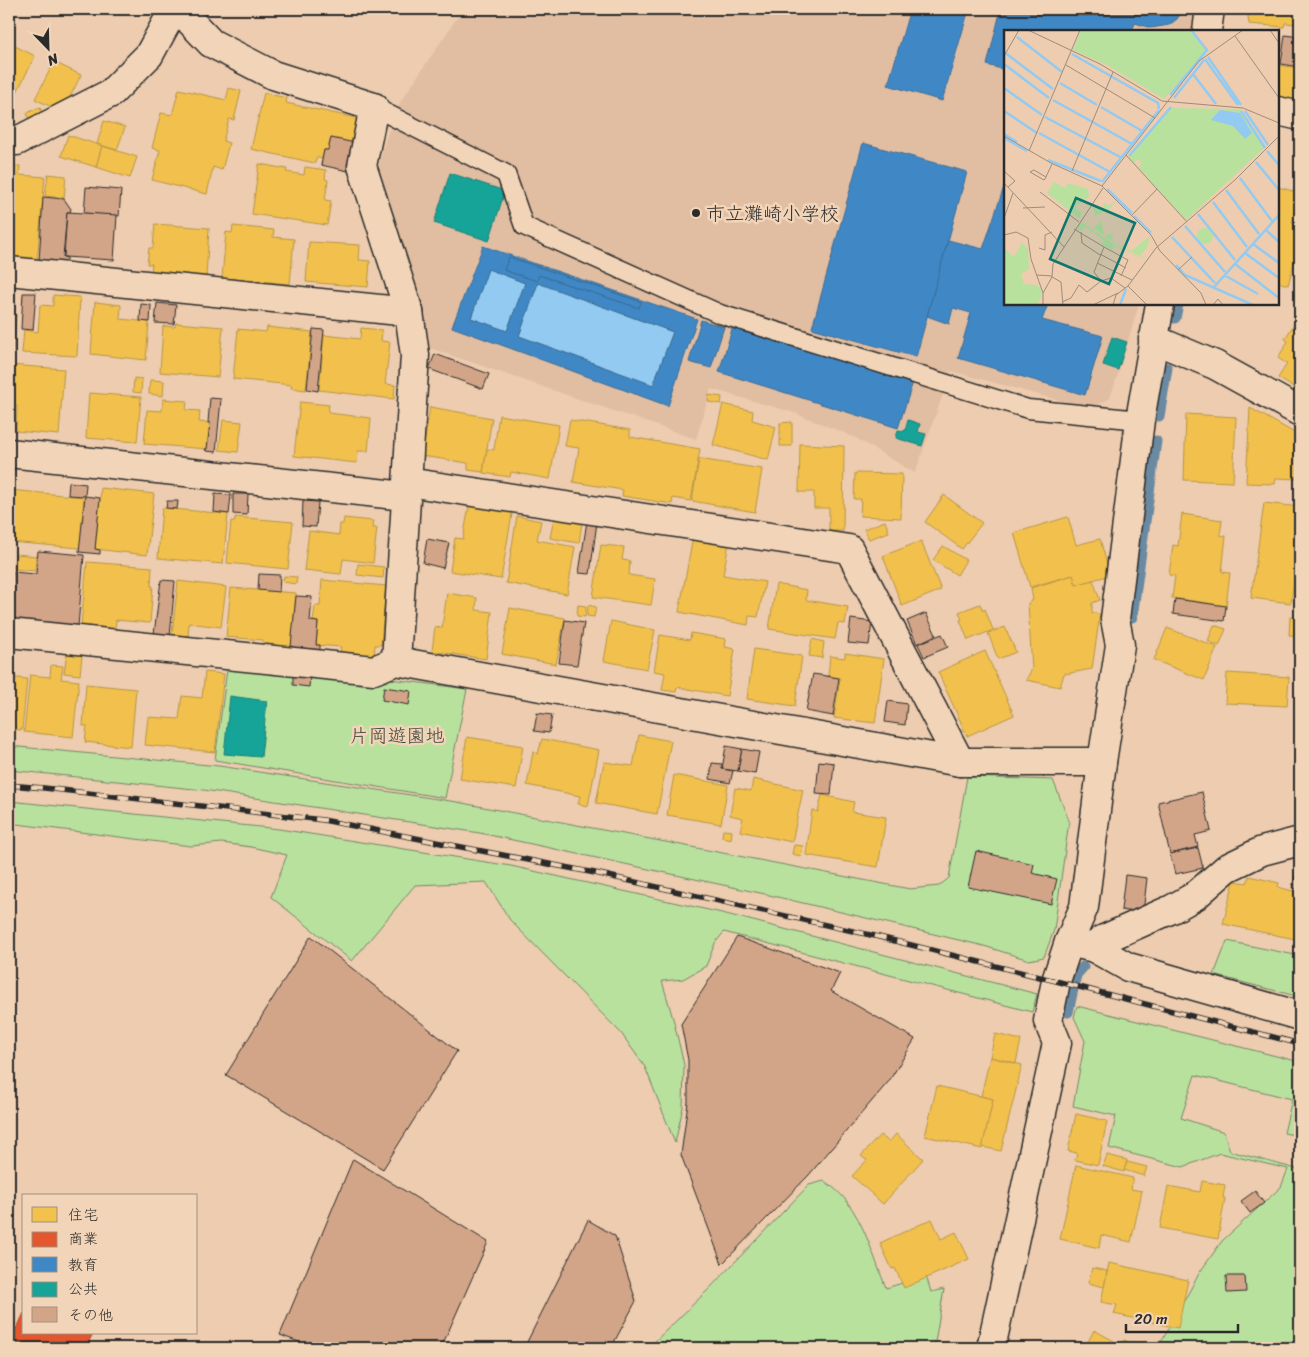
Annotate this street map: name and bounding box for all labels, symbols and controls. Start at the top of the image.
north arrow [22,22,72,72]
inset map [1004,30,1279,305]
text: N [43,46,63,73]
place label: 市立灘崎小学校 [706,197,839,230]
marker: 市立灘崎小学校 [690,207,702,219]
park label: 片岡遊園地 [349,719,445,752]
legend [22,1194,198,1334]
text: 住宅 [68,1202,98,1228]
text: 商業 [68,1226,98,1252]
text: 教育 [68,1252,98,1278]
text: 公共 [68,1276,98,1302]
text: その他 [68,1302,113,1328]
scale bar [1126,1302,1239,1334]
text: 20 m [1134,1306,1168,1332]

